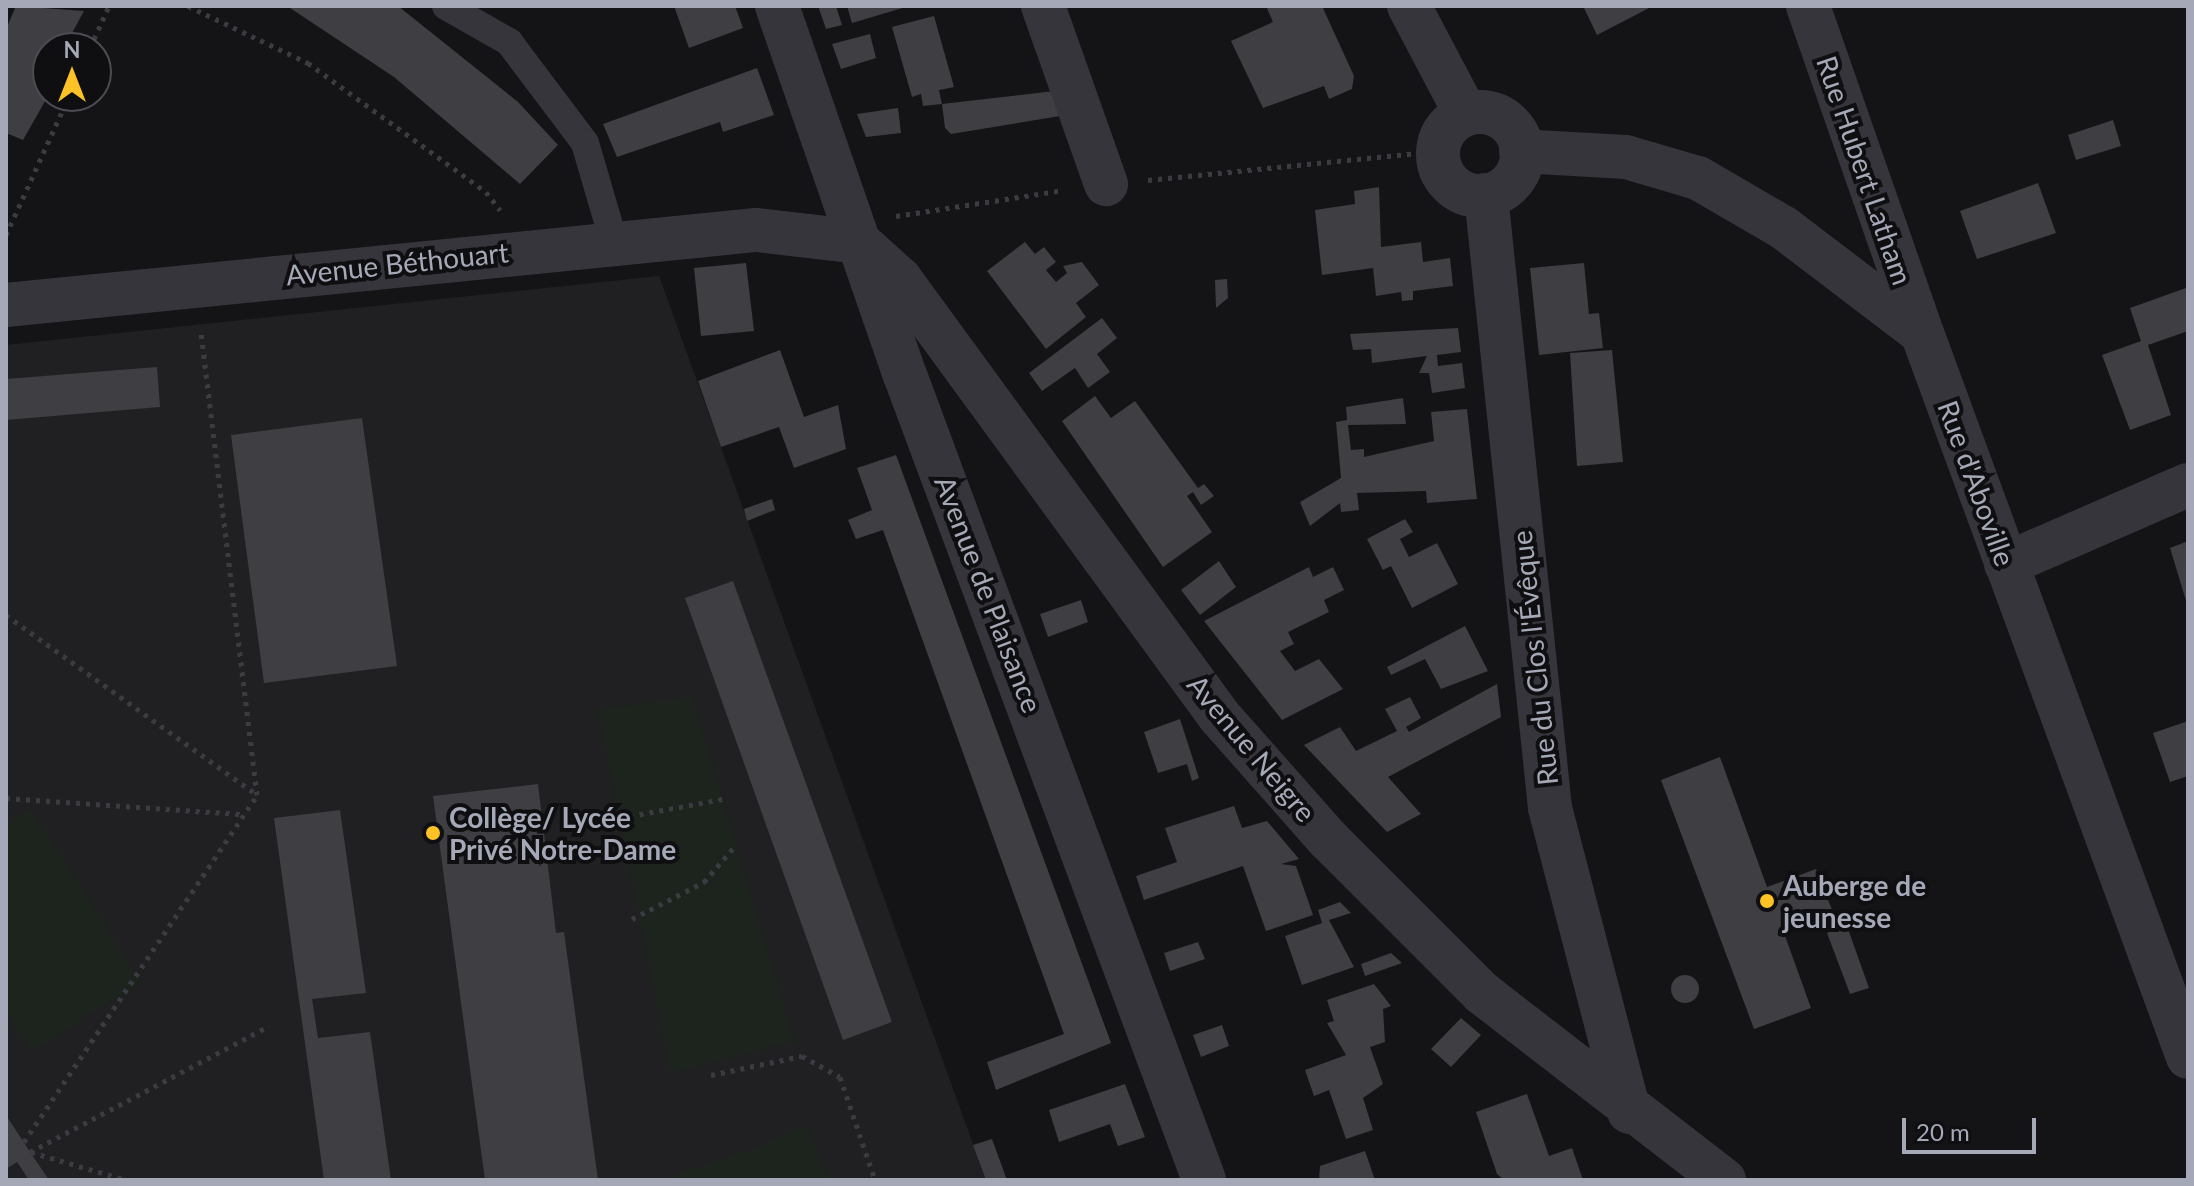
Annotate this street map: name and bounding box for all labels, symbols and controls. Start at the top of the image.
north arrow [32,32,112,112]
text: N [64,36,80,63]
street label: Rue Hubert Latham [1810,51,1920,289]
street label: Avenue Béthouart [284,235,510,291]
street label: Rue d'Aboville [1932,396,2022,570]
street label: Avenue de Plaisance [928,471,1050,717]
street label: Rue du Clos l'Évêque [1504,529,1564,787]
street label: Avenue Neigre [1181,668,1323,828]
place label: Collège/ Lycée Privé Notre-Dame [449,800,676,866]
marker: Collège/ Lycée Privé Notre-Dame [424,824,442,842]
place label: Auberge de jeunesse [1783,868,1926,934]
marker: Auberge de jeunesse [1758,892,1776,910]
scale bar [1906,1102,2040,1152]
text: 20 m [1916,1117,1970,1146]

